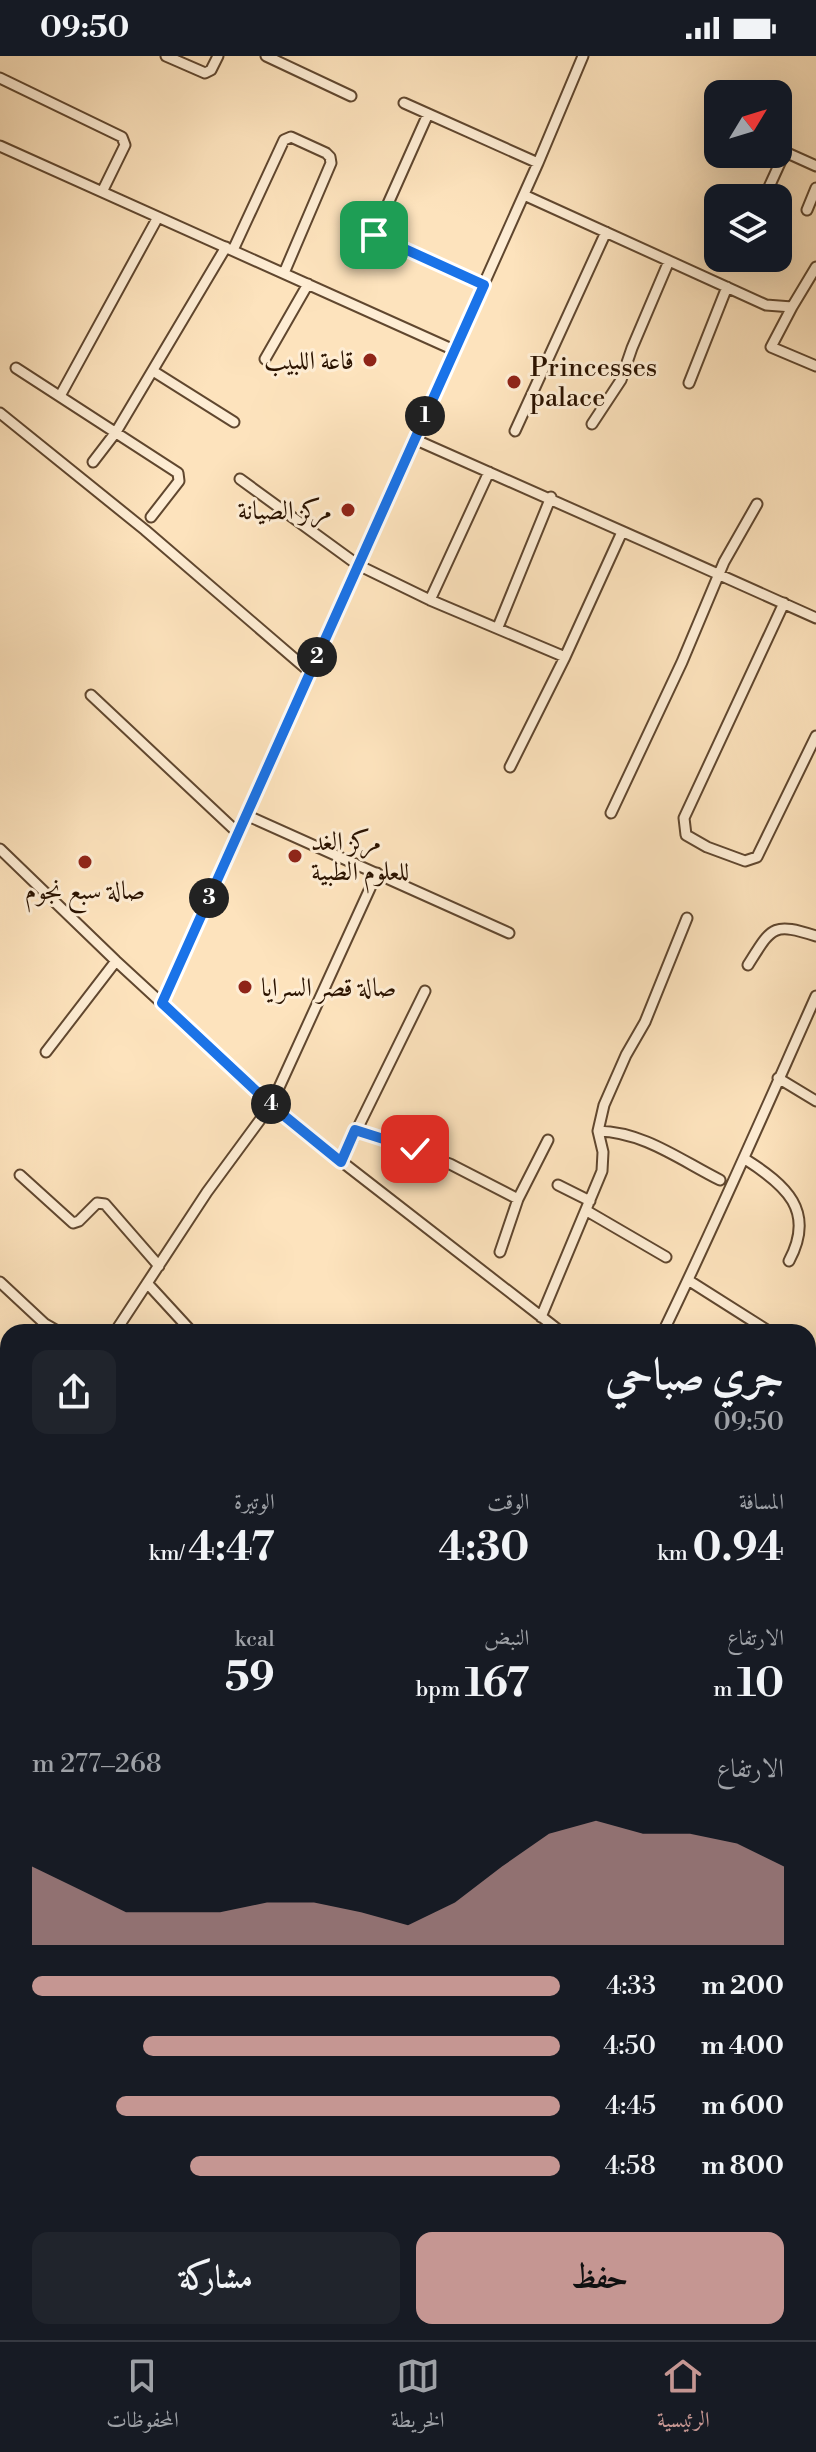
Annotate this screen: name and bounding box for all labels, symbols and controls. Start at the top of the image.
text: 09:50 [40,9,129,47]
north arrow [704,80,792,168]
map controls [704,80,792,272]
button: layers [704,184,792,272]
pin [340,201,408,269]
icon: arrive [352,213,396,257]
place label: قاعة اللبيب [264,345,354,377]
marker: قاعة اللبيب [361,351,379,369]
place label: Princesses palace [530,352,657,414]
marker: Princesses palace [505,373,523,391]
pin: 1 [405,396,445,436]
text: 1 [420,402,430,429]
place label: مركز الصيانة [238,495,332,528]
marker: مركز الصيانة [339,501,357,519]
pin: 2 [297,637,337,677]
text: 2 [310,643,324,670]
place label: مركز الغد للعلوم الطبية [311,826,409,894]
marker: مركز الغد للعلوم الطبية [286,847,304,865]
marker: صالة سبع نجوم [76,853,94,871]
place label: صالة سبع نجوم [25,875,145,914]
pin: 3 [189,878,229,918]
text: 3 [202,884,216,911]
place label: صالة قصر السرايا [261,972,396,1004]
marker: صالة قصر السرايا [236,978,254,996]
pin: 4 [251,1084,291,1124]
text: 4 [264,1090,278,1117]
pin [381,1115,449,1183]
icon: check [393,1127,437,1171]
text: جري صباحي [605,1348,784,1403]
button: share [32,1350,116,1434]
text: 09:50 [714,1406,784,1438]
text: الوتيرة [234,1489,275,1516]
text: الوقت [487,1489,529,1516]
text: المسافة [739,1489,784,1516]
text: 4:47 [188,1523,275,1573]
text: 4:30 [438,1523,529,1573]
text: 0.94 [692,1523,784,1573]
text: /km [149,1540,188,1567]
text: km [657,1540,692,1567]
text: النبض [484,1625,529,1652]
text: الارتفاع [727,1625,784,1652]
text: kcal [235,1626,275,1653]
text: 59 [225,1653,275,1703]
text: 167 [465,1659,529,1709]
text: 10 [737,1659,784,1709]
text: bpm [416,1676,465,1703]
text: m [713,1676,737,1703]
text: 268–277 m [32,1748,162,1780]
text: الارتفاع [717,1753,784,1785]
text: 4:33 [606,1970,656,2002]
text: 200 m [702,1970,784,2002]
text: 4:50 [603,2030,656,2062]
text: 400 m [701,2030,784,2062]
text: 4:45 [605,2090,656,2122]
text: 600 m [702,2090,784,2122]
text: 4:58 [604,2150,656,2182]
text: 800 m [702,2150,784,2182]
button: مشاركة [32,2232,400,2324]
button: حفظ [416,2232,784,2324]
tab: المحفوظات [106,2354,179,2441]
tab: الخريطة [391,2354,445,2441]
tab: الرئيسية [657,2354,710,2441]

